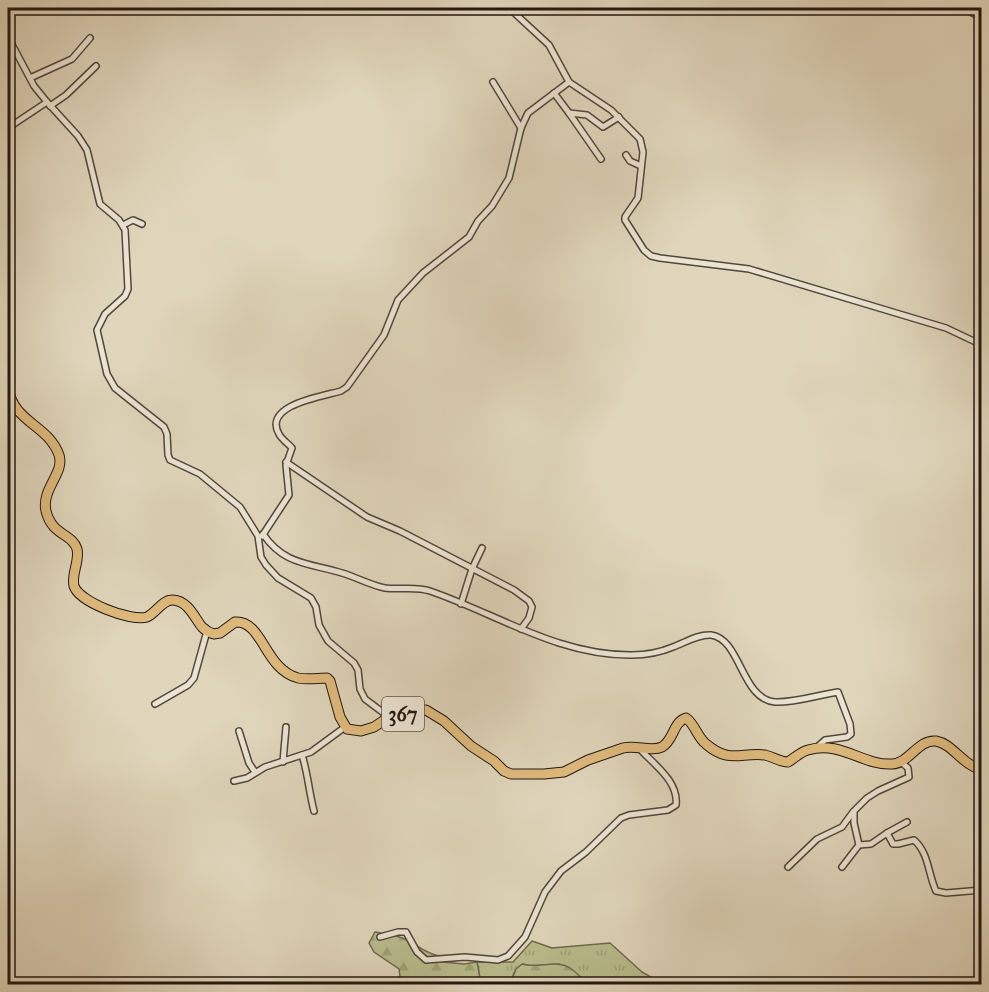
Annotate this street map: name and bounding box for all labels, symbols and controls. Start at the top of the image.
road number: 367 [382,697,424,731]

